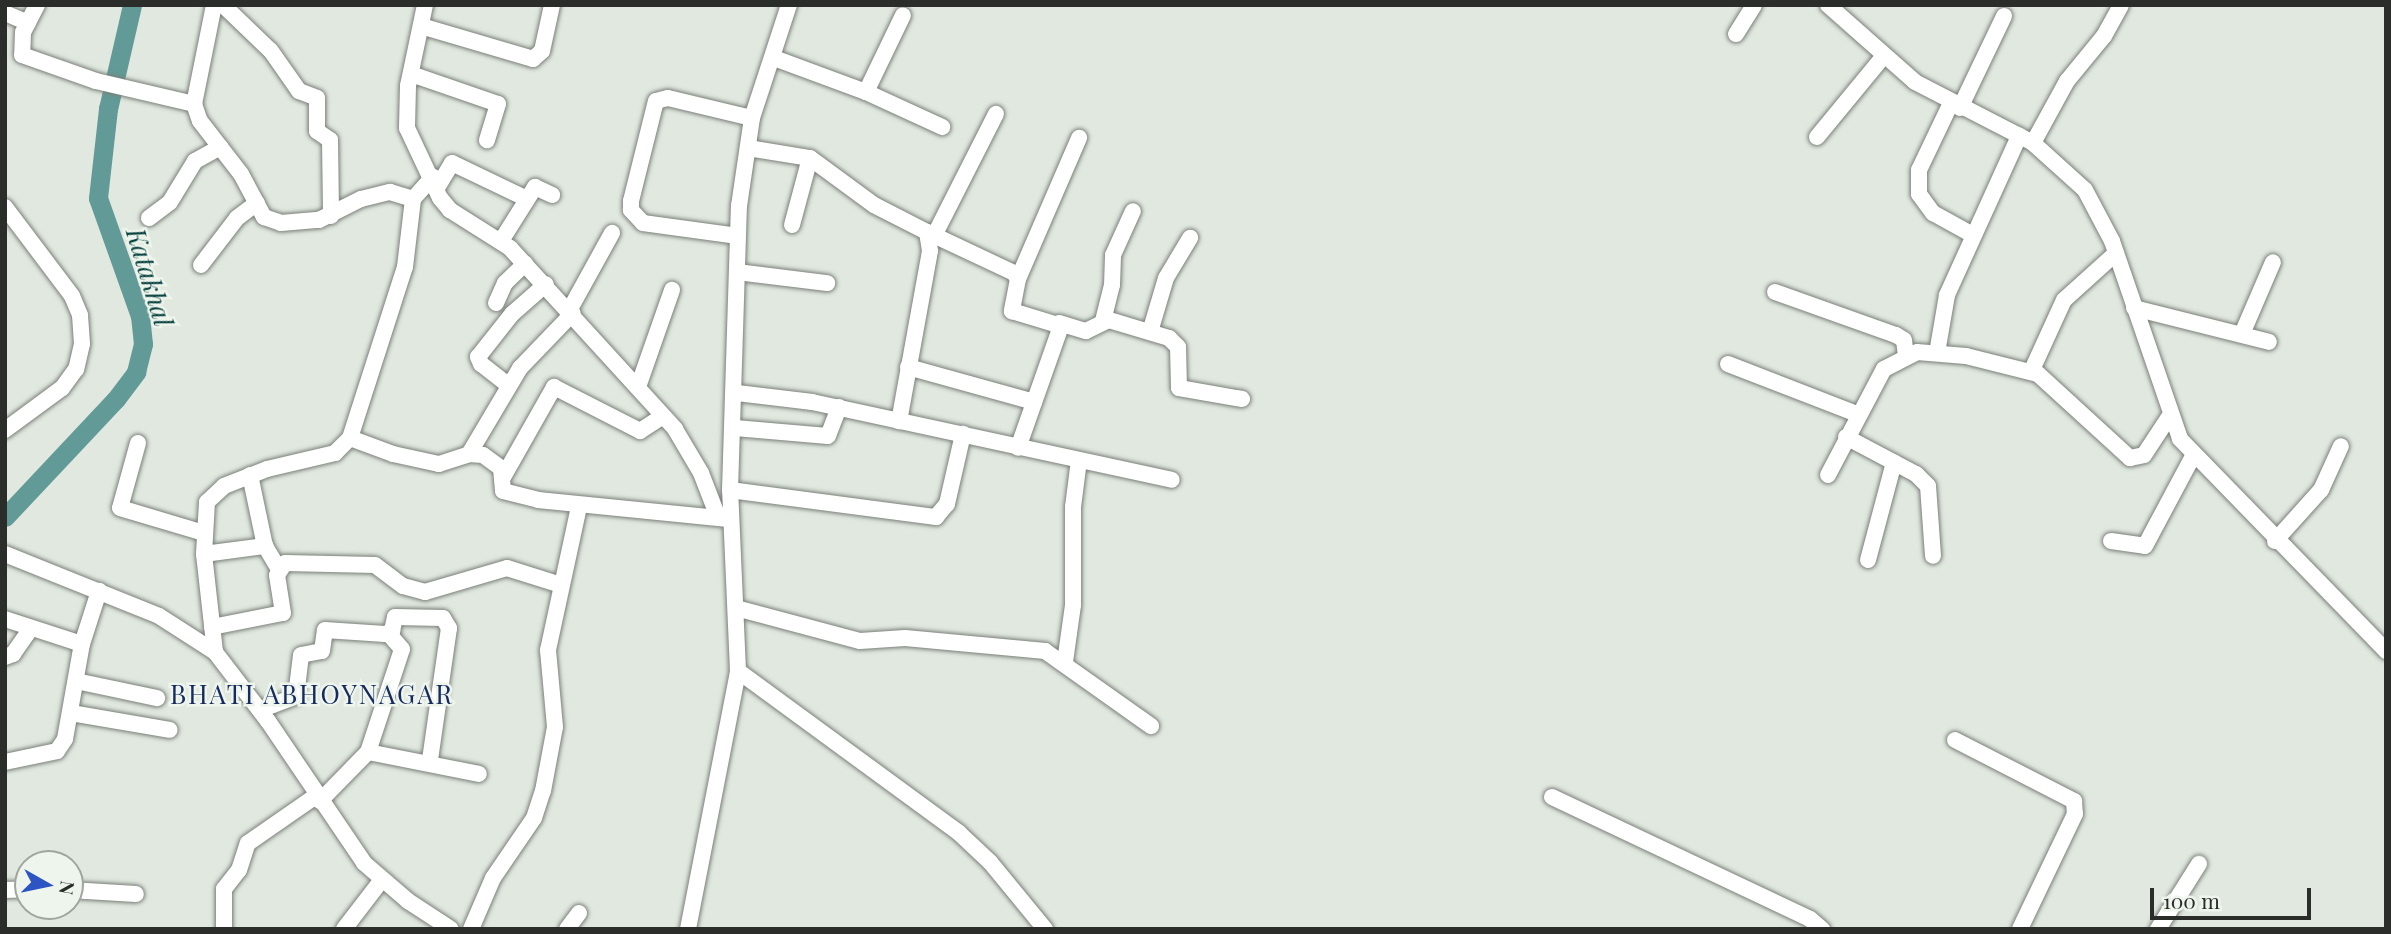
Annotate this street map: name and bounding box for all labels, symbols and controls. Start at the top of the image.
water label: Katakhal [120,224,180,330]
district label: BHATI ABHOYNAGAR [171,678,453,710]
north arrow [14,850,84,920]
scale bar [2153,874,2314,918]
text: N [54,879,82,897]
text: 100 m [2163,886,2220,914]

